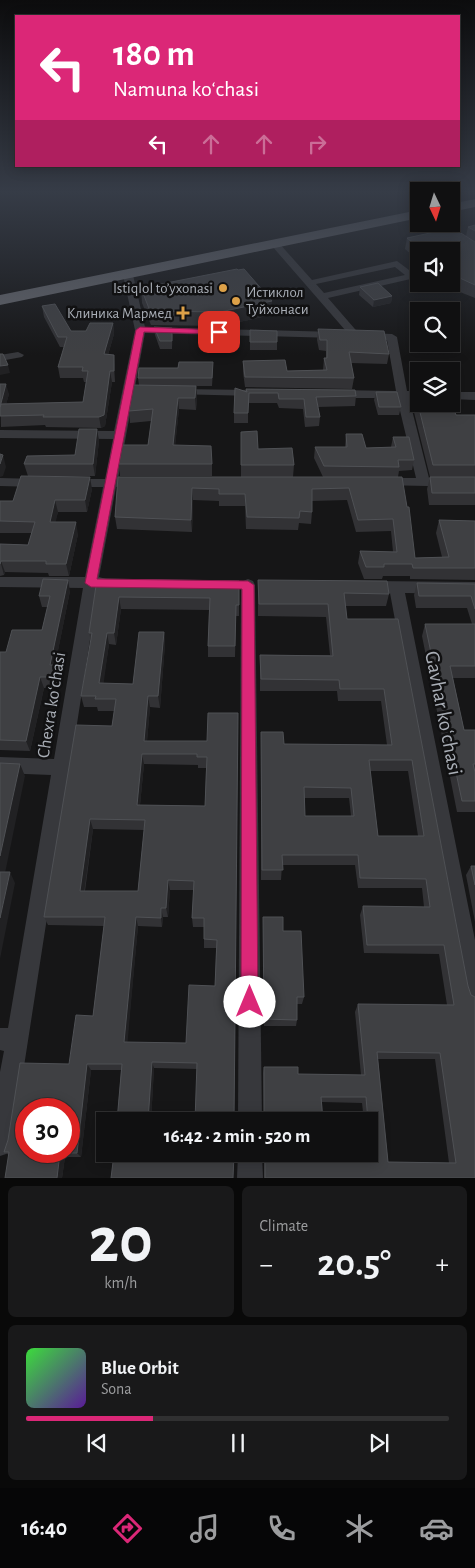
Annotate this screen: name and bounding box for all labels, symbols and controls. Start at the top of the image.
icon: left [30,35,95,100]
text: 180 m [113,37,195,72]
text: Namuna koʻchasi [113,78,259,100]
icon: left [144,130,172,158]
icon: ahead [197,130,225,158]
icon: ahead [250,130,278,158]
icon: right [303,130,331,158]
north arrow [410,182,460,232]
map controls [410,182,460,412]
button: sound [410,242,460,292]
place label: Istiqlol to’yxonasi [113,281,213,296]
marker: Istiqlol to’yxonasi [217,282,229,294]
place label: Истиклол Туйхонаси [246,285,309,317]
marker: Истиклол Туйхонаси [230,295,242,307]
button: search [410,302,460,352]
place label: Клиника Мармед [67,306,172,321]
marker: Клиника Мармед [176,306,190,320]
pin [198,311,240,353]
icon: arrive [205,318,233,346]
button: layers [410,362,460,412]
street label: Gavhar koʻchasi [421,649,466,777]
street label: Chexra koʻchasi [35,651,69,759]
position arrow [223,975,275,1027]
speed limit sign: 30 [15,1098,80,1163]
text: 16:42 · 2 min · 520 m [164,1127,310,1146]
text: 20 [89,1209,153,1274]
text: Climate [260,1218,308,1234]
text: 20.5° [317,1245,391,1283]
text: − [260,1251,273,1279]
text: + [436,1251,449,1279]
text: km/h [104,1275,137,1291]
text: Blue Orbit [101,1359,179,1378]
text: Sona [101,1381,132,1397]
icon: previous [83,1429,111,1457]
icon: pause [224,1429,252,1457]
icon: next [365,1429,393,1457]
icon: directions [110,1511,145,1546]
icon: music [187,1511,222,1546]
icon: phone [264,1511,299,1546]
icon: climate [342,1511,377,1546]
icon: car [419,1511,454,1546]
text: 16:40 [21,1517,67,1539]

